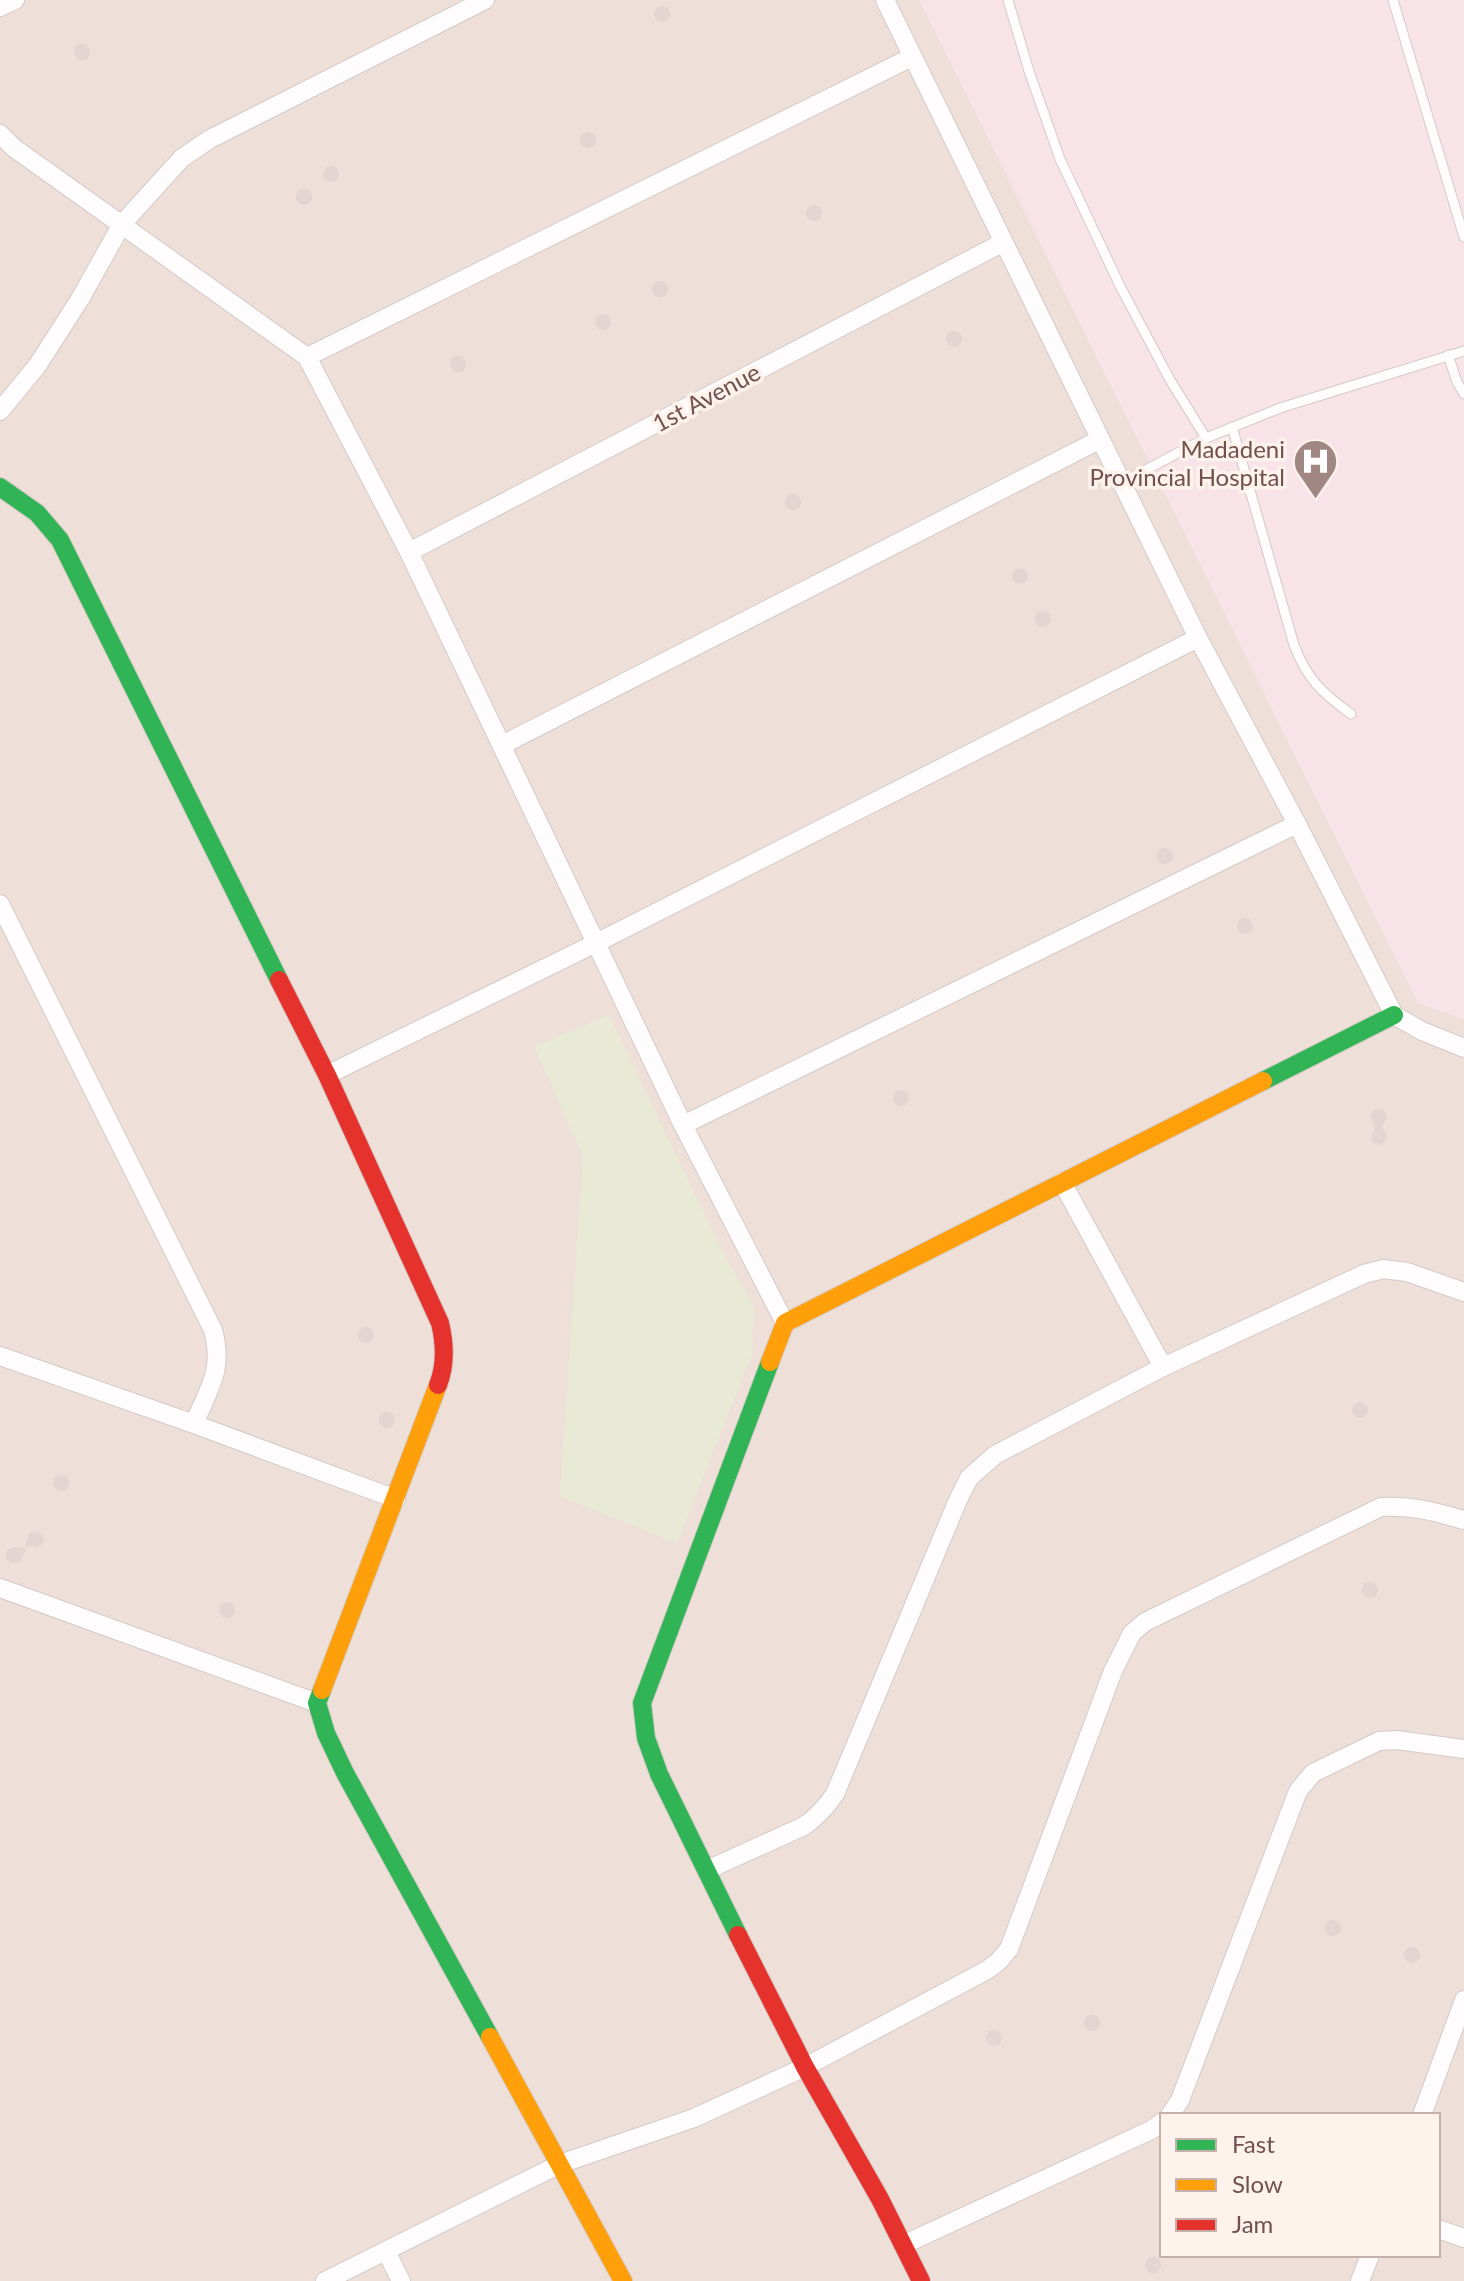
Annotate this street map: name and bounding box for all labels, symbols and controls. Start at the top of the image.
street label: 1st Avenue [647,357,765,437]
place label: Madadeni Provincial Hospital [1089,434,1285,491]
hospital icon: Madadeni Provincial Hospital [1292,438,1340,501]
legend [1160,2113,1440,2257]
text: Fast [1232,2129,1275,2158]
text: Slow [1232,2169,1283,2198]
text: Jam [1232,2209,1273,2238]

